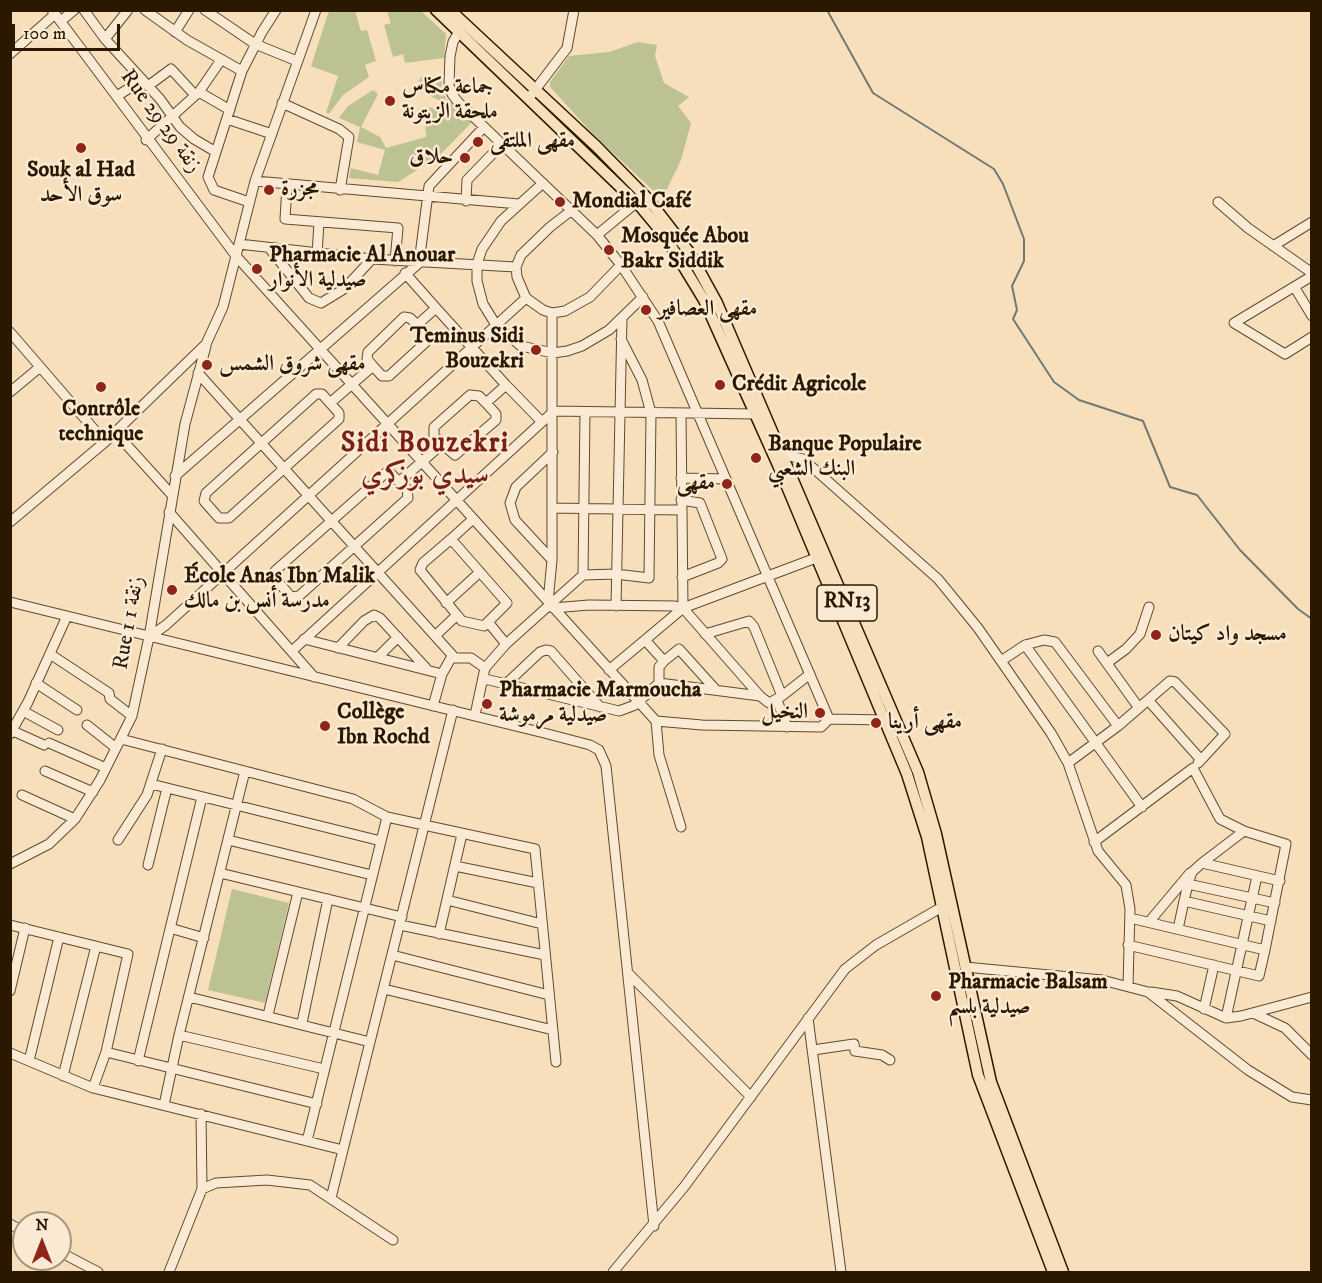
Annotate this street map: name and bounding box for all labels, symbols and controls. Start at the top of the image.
scale bar [15,12,123,50]
text: 100 m [23,23,66,45]
street label: Rue 29 زنقة 29 [114,65,206,179]
place label: جماعة مكناس ملحقة الزيتونة [402,75,498,126]
marker: جماعة مكناس ملحقة الزيتونة [383,94,397,108]
place label: مقهى الملتقى [490,129,575,155]
marker: مقهى الملتقى [471,135,485,149]
marker: Souk al Had سوق الأحد [74,141,88,155]
place label: حلاق [409,145,453,171]
marker: حلاق [458,151,472,165]
place label: Souk al Had سوق الأحد [27,158,135,210]
place label: مجزرة [281,177,319,203]
marker: مجزرة [262,183,276,197]
place label: Mondial Café [572,189,691,215]
marker: Mondial Café [553,195,567,209]
place label: Mosquée Abou Bakr Siddik [621,224,749,276]
place label: Pharmacie Al Anouar صيدلية الأنوار [269,243,455,294]
marker: Mosquée Abou Bakr Siddik [602,243,616,257]
marker: Pharmacie Al Anouar صيدلية الأنوار [250,262,264,276]
place label: مقهى العصافير [658,297,757,323]
marker: مقهى العصافير [639,303,653,317]
place label: Teminus Sidi Bouzekri [410,324,524,376]
marker: Teminus Sidi Bouzekri [529,343,543,357]
place label: مقهى شروق الشمس [219,352,365,378]
marker: مقهى شروق الشمس [200,358,214,372]
place label: Crédit Agricole [732,372,866,398]
marker: Crédit Agricole [713,378,727,392]
marker: Contrôle technique [94,380,108,394]
place label: Contrôle technique [59,397,143,448]
district label: Sidi Bouzekri سيدي بوزكري [341,428,509,494]
place label: Banque Populaire البنك الشعبي [768,432,922,484]
marker: Banque Populaire البنك الشعبي [749,451,763,465]
place label: مقهى [677,471,715,497]
marker: مقهى [720,477,734,491]
place label: École Anas Ibn Malik مدرسة أنس بن مالك [184,564,375,616]
street label: Rue 1 زنقة 1 [109,574,151,672]
marker: École Anas Ibn Malik مدرسة أنس بن مالك [165,583,179,597]
road number: RN13 [817,585,877,621]
place label: مسجد واد كيتان [1168,622,1287,648]
marker: مسجد واد كيتان [1149,628,1163,642]
place label: Pharmacie Marmoucha صيدلية مرموشة [499,678,701,730]
marker: Pharmacie Marmoucha صيدلية مرموشة [480,697,494,711]
place label: Collège Ibn Rochd [337,700,430,752]
place label: النخيل [761,700,808,726]
marker: النخيل [813,706,827,720]
place label: مقهى أرينا [888,710,962,736]
marker: مقهى أرينا [869,716,883,730]
marker: Collège Ibn Rochd [318,719,332,733]
place label: Pharmacie Balsam صيدلية بلسم [948,970,1108,1022]
marker: Pharmacie Balsam صيدلية بلسم [929,989,943,1003]
north arrow [12,1211,72,1271]
text: N [35,1215,49,1235]

